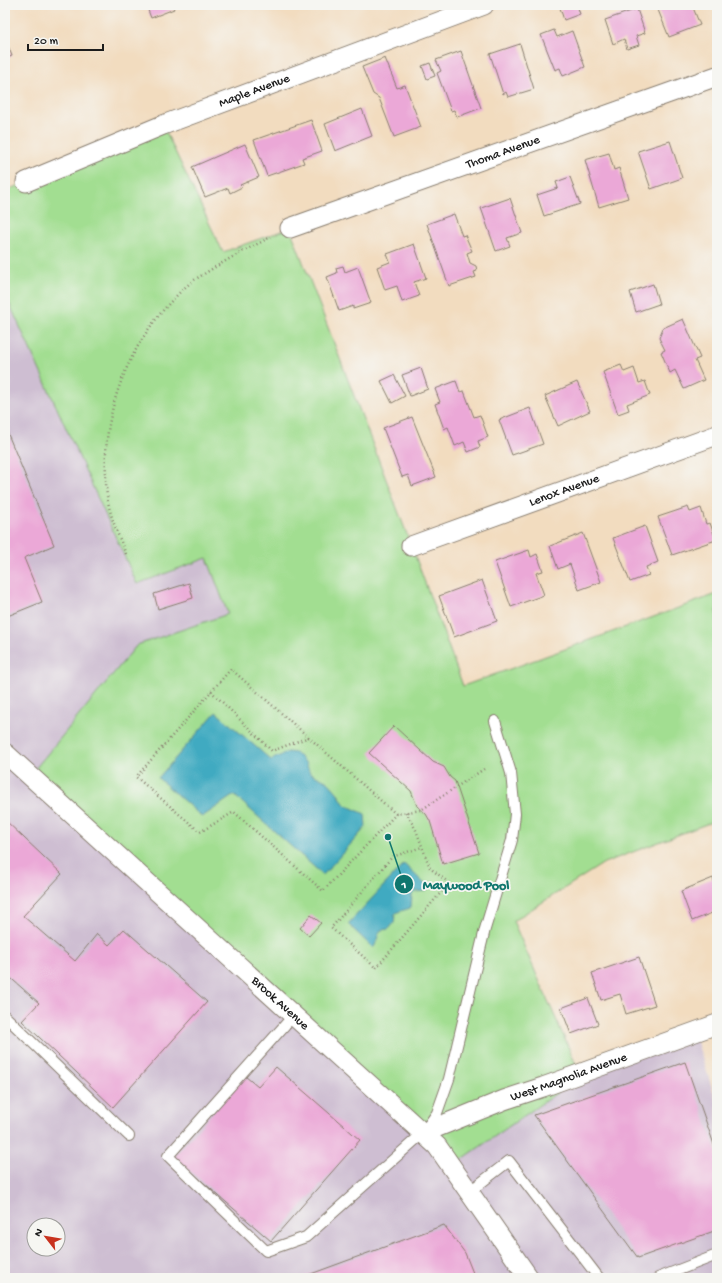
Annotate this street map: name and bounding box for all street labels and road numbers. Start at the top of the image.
street label: Maple Avenue [217,71,292,111]
street label: Thoma Avenue [463,132,542,173]
street label: Lenox Avenue [527,471,602,510]
street label: Brook Avenue [247,973,312,1034]
street label: West Magnolia Avenue [508,1050,629,1105]

